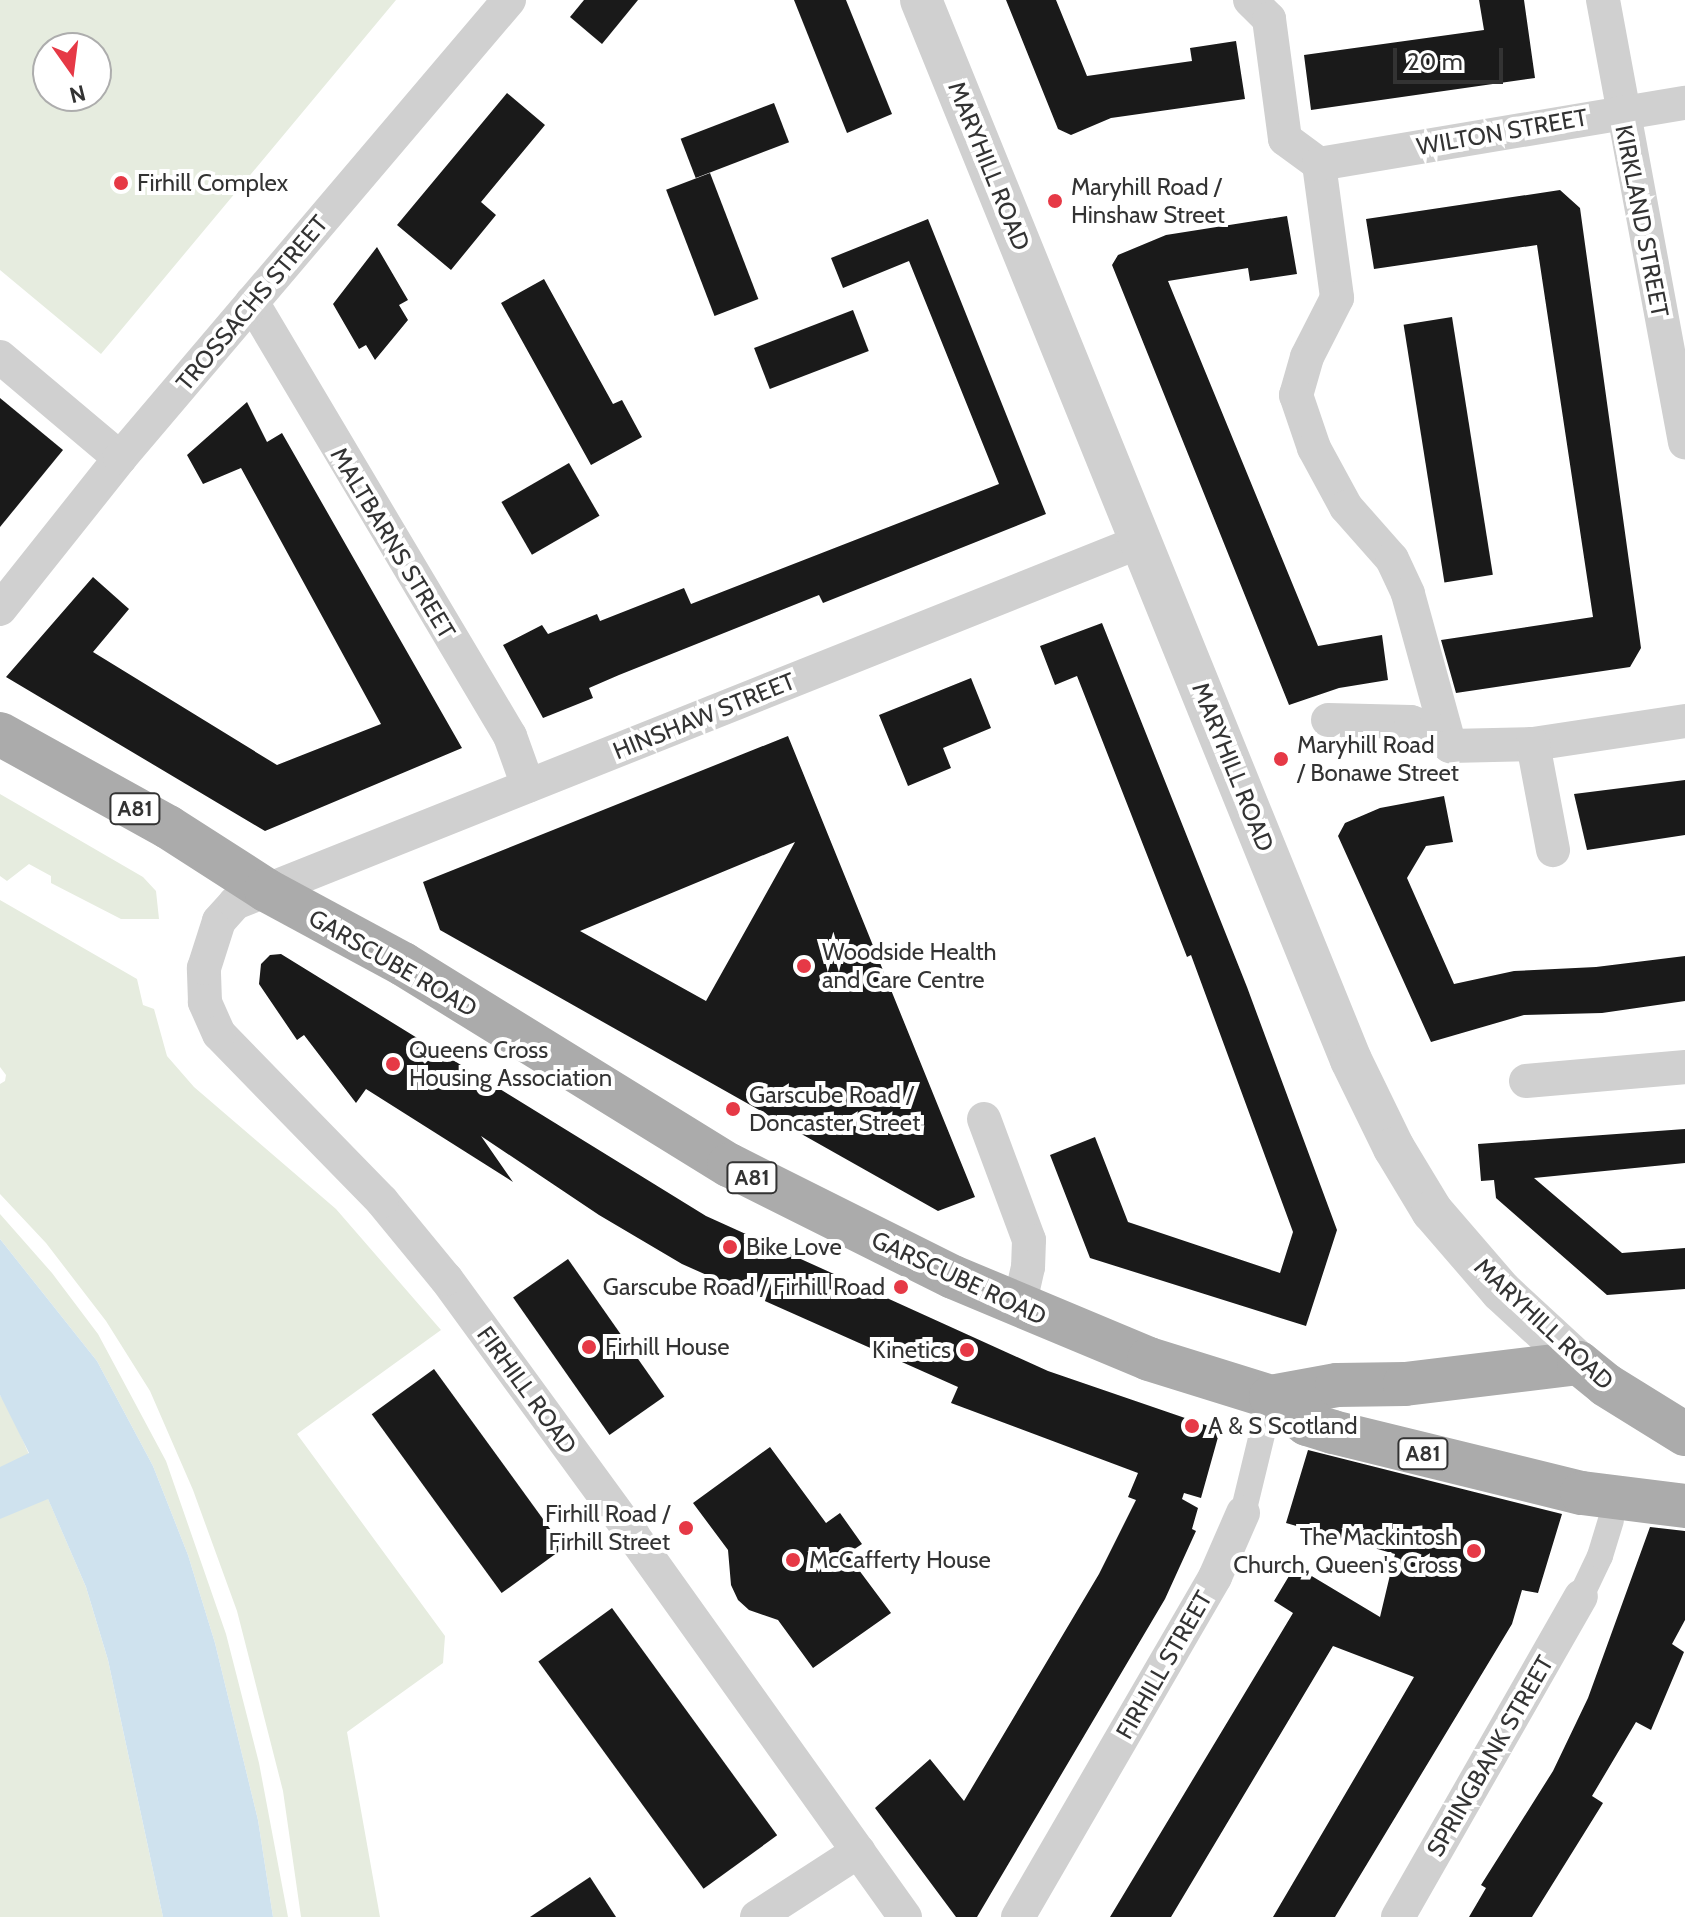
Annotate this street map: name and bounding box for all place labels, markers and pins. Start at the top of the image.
place label: Firhill Complex [137,169,288,197]
place label: Maryhill Road / Hinshaw Street [1071,173,1225,229]
marker: Firhill Complex [112,174,130,192]
marker: Maryhill Road / Hinshaw Street [1046,192,1064,210]
place label: Maryhill Road / Bonawe Street [1297,731,1459,787]
marker: Maryhill Road / Bonawe Street [1272,750,1290,768]
place label: Woodside Health and Care Centre [822,938,997,994]
marker: Woodside Health and Care Centre [793,955,815,977]
place label: Queens Cross Housing Association [409,1036,612,1092]
marker: Queens Cross Housing Association [384,1055,402,1073]
place label: Garscube Road / Doncaster Street [749,1081,920,1137]
marker: Garscube Road / Doncaster Street [724,1100,742,1118]
place label: Bike Love [746,1233,842,1261]
marker: Bike Love [721,1238,739,1256]
place label: Garscube Road / Firhill Road [603,1273,885,1301]
marker: Garscube Road / Firhill Road [892,1278,910,1296]
place label: Firhill House [605,1333,729,1361]
place label: Kinetics [872,1336,951,1364]
marker: Firhill House [580,1338,598,1356]
marker: Kinetics [958,1341,976,1359]
place label: A & S Scotland [1208,1412,1357,1440]
marker: A & S Scotland [1183,1417,1201,1435]
place label: Firhill Road / Firhill Street [545,1500,670,1556]
marker: Firhill Road / Firhill Street [677,1519,695,1537]
place label: The Mackintosh Church, Queen's Cross [1233,1523,1458,1579]
marker: The Mackintosh Church, Queen's Cross [1465,1542,1483,1560]
place label: McCafferty House [809,1546,991,1574]
marker: McCafferty House [784,1551,802,1569]

